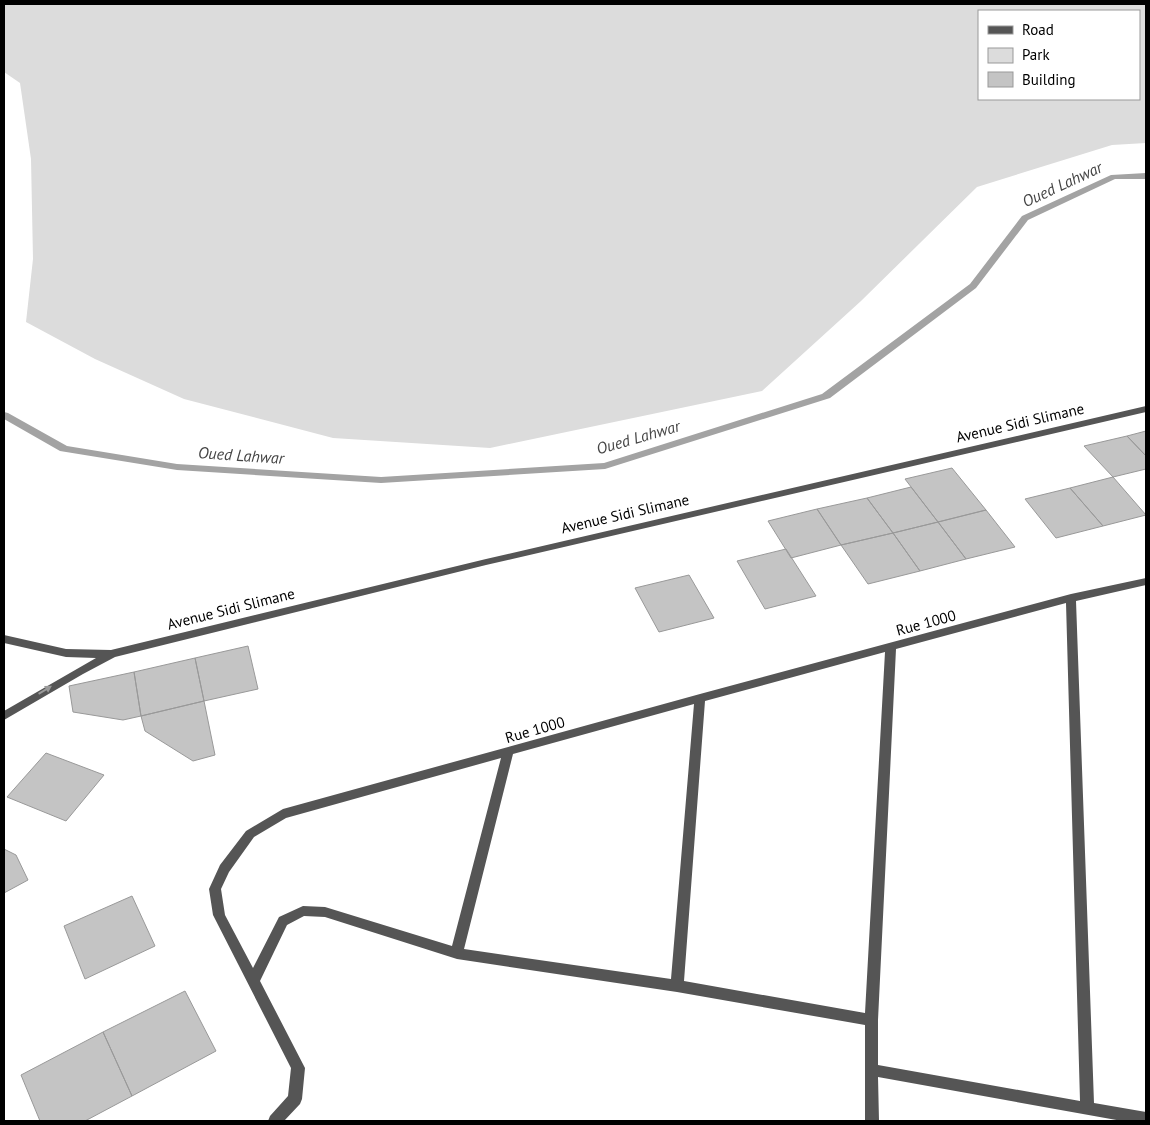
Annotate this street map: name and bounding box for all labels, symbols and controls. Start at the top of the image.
legend [978,10,1140,100]
text: Road [1022,20,1054,39]
text: Park [1022,45,1050,64]
text: Building [1022,70,1076,89]
water label: Oued Lahwar [1019,156,1107,211]
street label: Avenue Sidi Slimane [954,399,1086,446]
water label: Oued Lahwar [594,415,684,458]
water label: Oued Lahwar [197,442,286,468]
street label: Avenue Sidi Slimane [559,490,691,537]
street label: Avenue Sidi Slimane [165,583,297,634]
street label: Rue 1000 [894,605,958,640]
one-way arrow [39,686,52,695]
street label: Rue 1000 [503,712,567,747]

